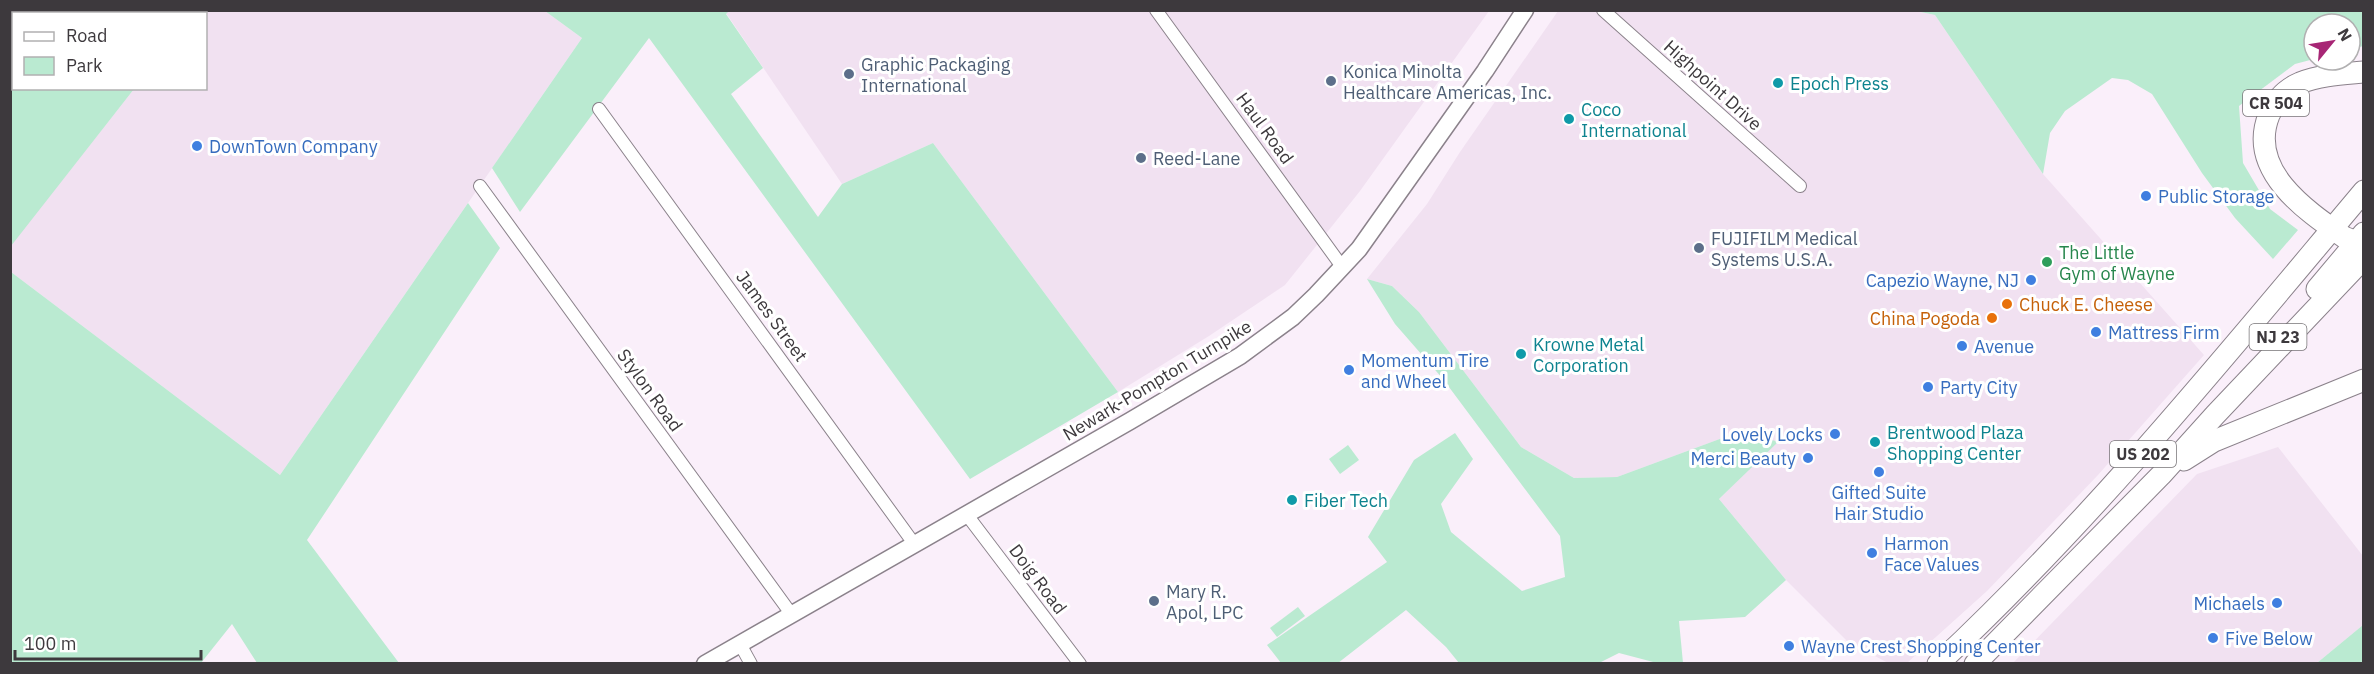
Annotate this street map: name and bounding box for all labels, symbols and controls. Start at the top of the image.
legend [12,12,207,90]
north arrow [2302,12,2362,72]
text: Road [66,24,107,47]
text: N [2333,24,2357,45]
street label: Highpoint Drive [1659,35,1767,135]
place label: Graphic Packaging International [861,53,1011,97]
text: Park [66,54,103,77]
place label: Konica Minolta Healthcare Americas, Inc. [1343,60,1552,104]
marker: Graphic Packaging International [842,67,856,81]
place label: Epoch Press [1790,72,1889,95]
marker: Konica Minolta Healthcare Americas, Inc. [1324,74,1338,88]
marker: Epoch Press [1771,76,1785,90]
street label: Haul Road [1231,88,1299,168]
road number: CR 504 [2243,90,2309,116]
place label: Coco International [1581,98,1687,142]
marker: Coco International [1562,112,1576,126]
place label: DownTown Company [209,135,378,158]
marker: DownTown Company [190,139,204,153]
place label: Reed-Lane [1153,147,1240,170]
marker: Reed-Lane [1134,151,1148,165]
place label: Public Storage [2158,185,2275,208]
marker: Public Storage [2139,189,2153,203]
place label: FUJIFILM Medical Systems U.S.A. [1711,227,1858,271]
marker: FUJIFILM Medical Systems U.S.A. [1692,241,1706,255]
place label: The Little Gym of Wayne [2059,241,2175,285]
marker: The Little Gym of Wayne [2040,255,2054,269]
street label: James Street [731,266,813,366]
place label: Capezio Wayne, NJ [1866,269,2019,292]
marker: Capezio Wayne, NJ [2024,273,2038,287]
place label: Chuck E. Cheese [2019,293,2153,316]
marker: Chuck E. Cheese [2000,297,2014,311]
place label: China Pogoda [1870,307,1980,330]
marker: China Pogoda [1985,311,1999,325]
street label: Newark-Pompton Turnpike [1058,314,1256,446]
place label: Mattress Firm [2108,321,2220,344]
road number: NJ 23 [2250,324,2306,350]
marker: Mattress Firm [2089,325,2103,339]
place label: Krowne Metal Corporation [1533,333,1644,377]
place label: Avenue [1974,335,2034,358]
marker: Avenue [1955,339,1969,353]
street label: Stylon Road [612,344,688,436]
marker: Krowne Metal Corporation [1514,347,1528,361]
place label: Momentum Tire and Wheel [1361,349,1489,393]
marker: Momentum Tire and Wheel [1342,363,1356,377]
place label: Party City [1940,376,2018,399]
marker: Party City [1921,380,1935,394]
place label: Brentwood Plaza Shopping Center [1887,421,2024,465]
place label: Lovely Locks [1722,423,1823,446]
marker: Lovely Locks [1828,427,1842,441]
marker: Brentwood Plaza Shopping Center [1868,435,1882,449]
road number: US 202 [2110,441,2176,467]
place label: Merci Beauty [1690,447,1796,470]
marker: Merci Beauty [1801,451,1815,465]
marker: Gifted Suite Hair Studio [1872,465,1886,479]
place label: Gifted Suite Hair Studio [1832,481,1927,525]
place label: Fiber Tech [1304,489,1388,512]
marker: Fiber Tech [1285,493,1299,507]
place label: Harmon Face Values [1884,532,1980,576]
street label: Doig Road [1004,539,1072,619]
marker: Harmon Face Values [1865,546,1879,560]
place label: Mary R. Apol, LPC [1166,580,1243,624]
place label: Michaels [2193,592,2265,615]
marker: Mary R. Apol, LPC [1147,594,1161,608]
marker: Michaels [2270,596,2284,610]
scale bar [15,623,201,661]
place label: Five Below [2225,627,2313,650]
marker: Five Below [2206,631,2220,645]
text: 100 m [24,632,76,655]
place label: Wayne Crest Shopping Center [1801,635,2041,658]
marker: Wayne Crest Shopping Center [1782,639,1796,653]

